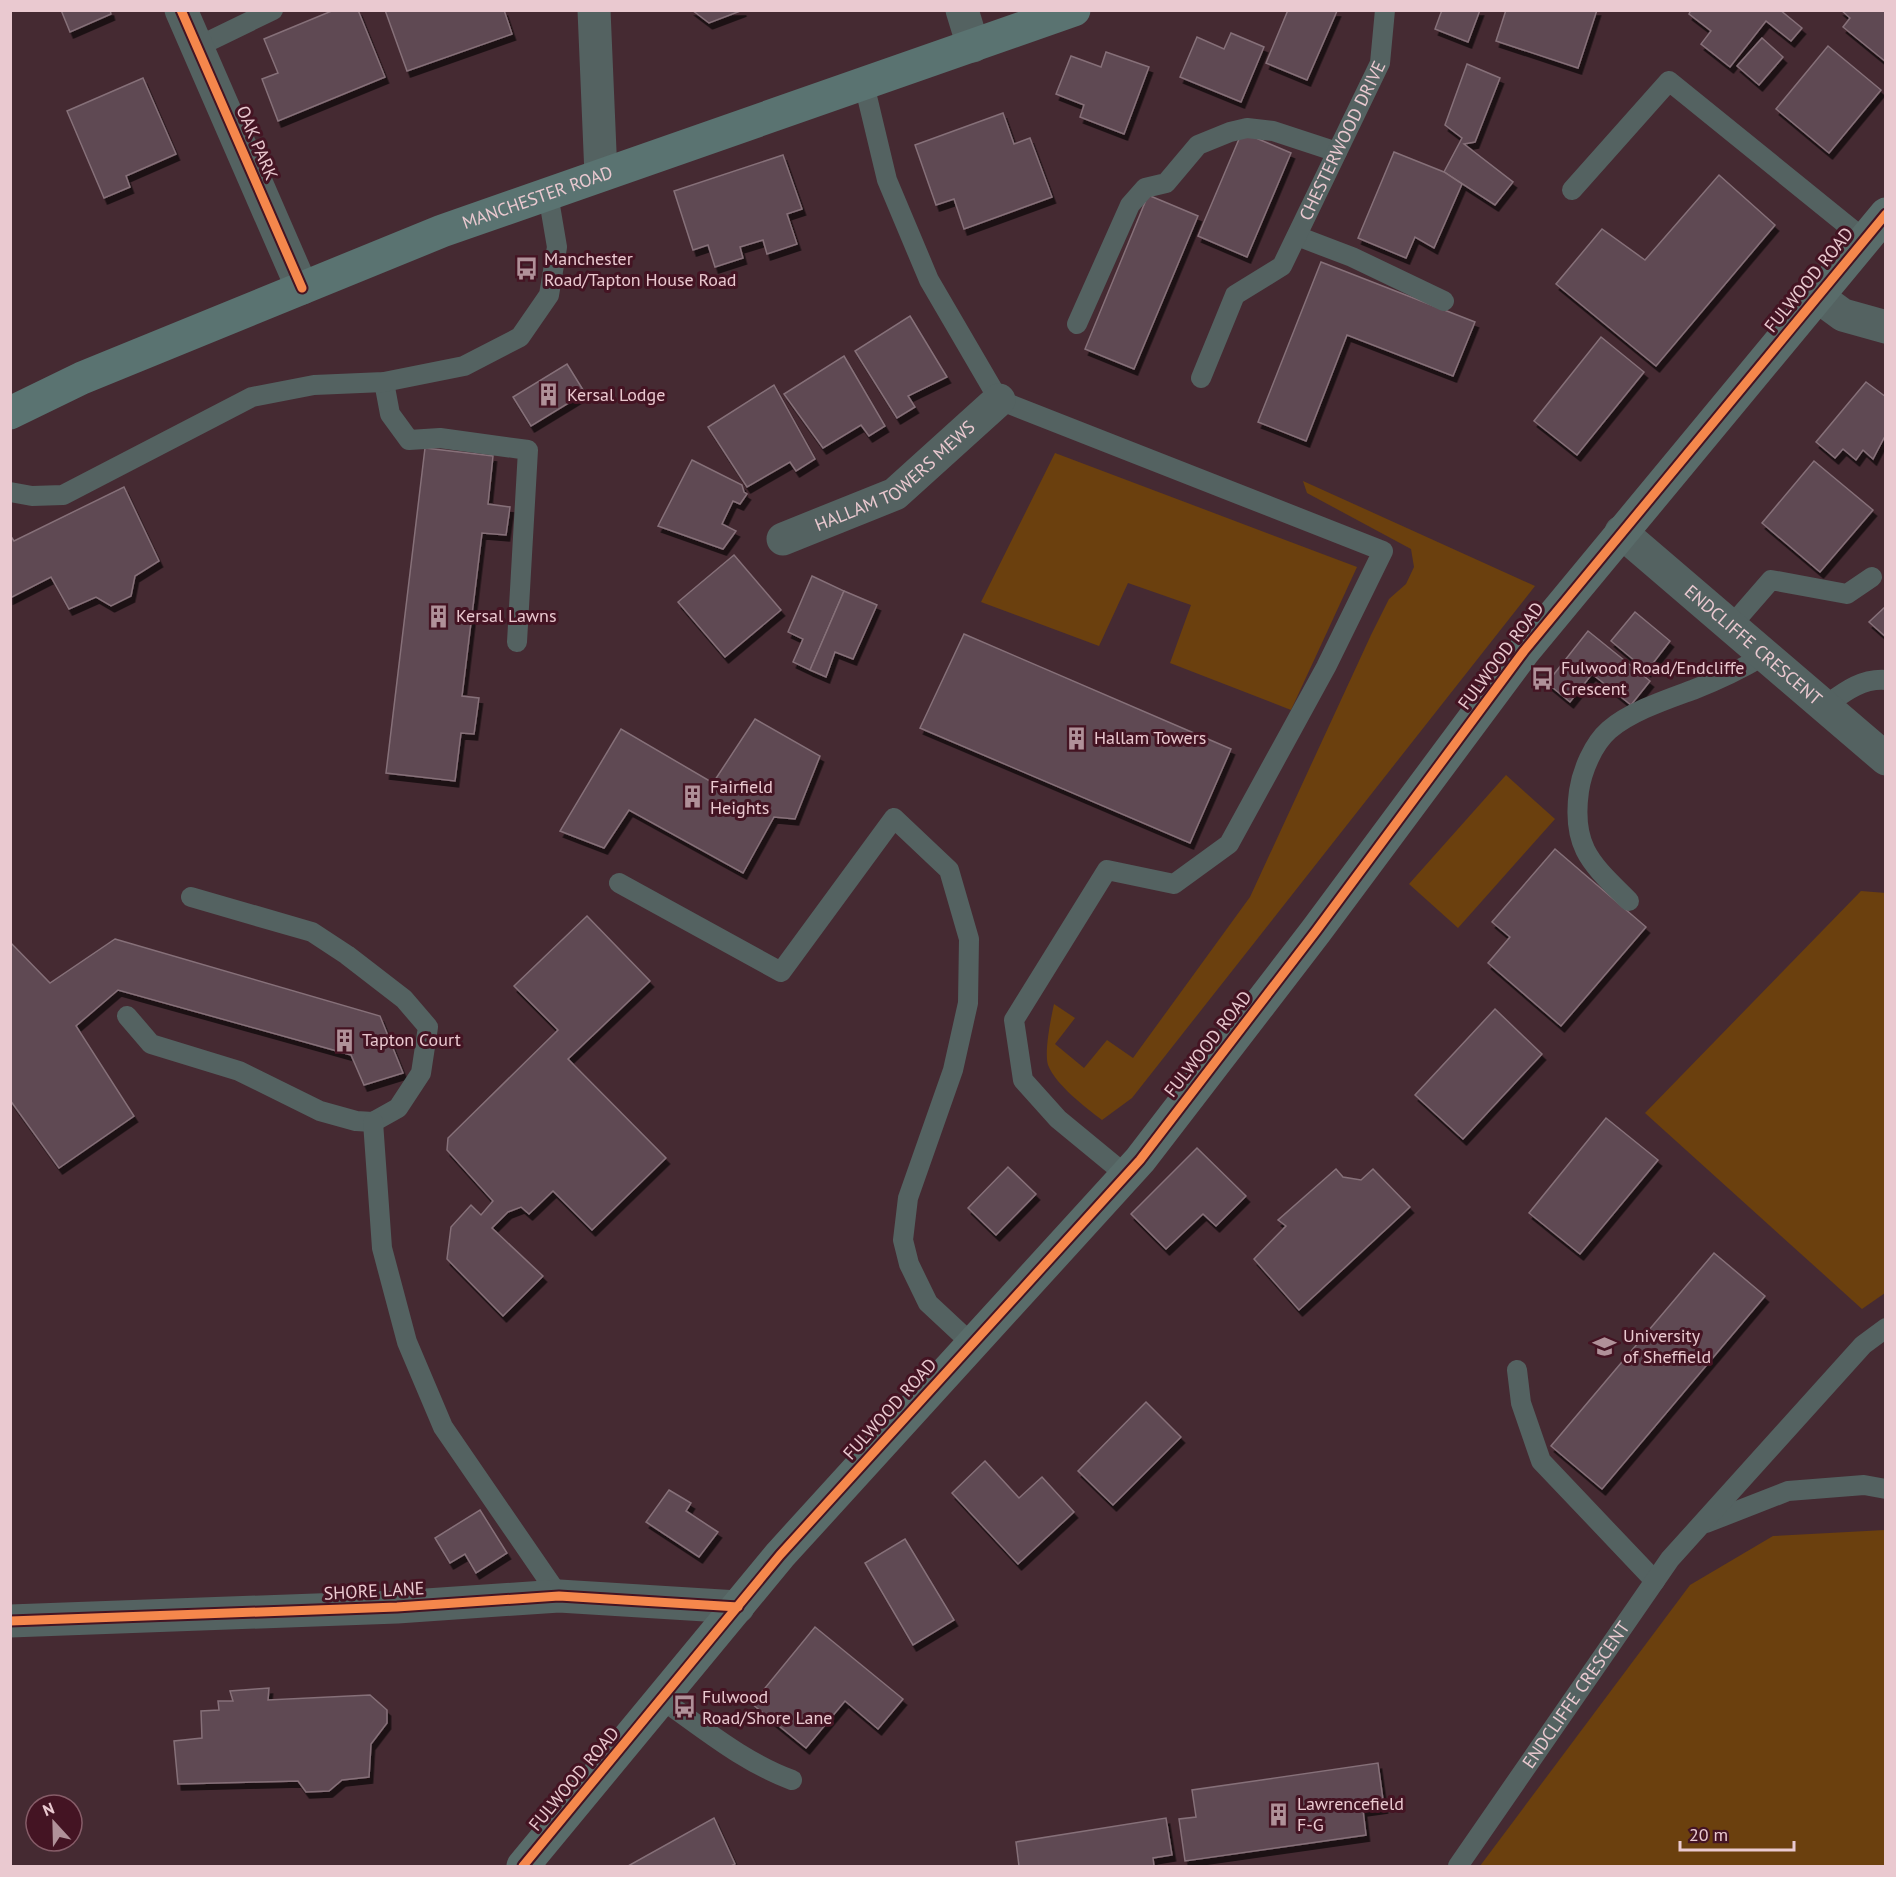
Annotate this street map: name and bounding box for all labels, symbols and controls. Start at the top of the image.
street label: CHESTERWOOD DRIVE [1294,57,1390,224]
street label: OAK PARK [231,102,283,184]
street label: MANCHESTER ROAD [459,160,616,234]
street label: FULWOOD ROAD [1759,222,1858,337]
place label: Manchester Road/Tapton House Road [544,247,737,291]
bus stop icon: Manchester Road/Tapton House Road [513,256,539,282]
building icon: Kersal Lodge [536,382,562,408]
place label: Kersal Lodge [567,383,665,406]
street label: HALLAM TOWERS MEWS [811,415,980,536]
street label: ENDCLIFFE CRESCENT [1680,580,1827,710]
street label: FULWOOD ROAD [1453,597,1549,714]
building icon: Kersal Lawns [425,603,451,629]
place label: Kersal Lawns [456,604,556,627]
place label: Fulwood Road/Endcliffe Crescent [1561,656,1744,700]
bus stop icon: Fulwood Road/Endcliffe Crescent [1530,665,1556,691]
building icon: Hallam Towers [1063,725,1089,751]
place label: Hallam Towers [1094,726,1206,749]
place label: Fairfield Heights [710,775,773,819]
building icon: Fairfield Heights [679,784,705,810]
street label: FULWOOD ROAD [1159,986,1256,1102]
building icon: Tapton Court [331,1027,357,1053]
place label: Tapton Court [362,1028,461,1051]
place label: University of Sheffield [1623,1324,1711,1368]
school or university icon: University of Sheffield [1592,1333,1618,1359]
street label: FULWOOD ROAD [838,1353,941,1464]
street label: SHORE LANE [323,1576,425,1605]
street label: ENDCLIFFE CRESCENT [1517,1617,1635,1773]
place label: Fulwood Road/Shore Lane [702,1685,832,1729]
bus stop icon: Fulwood Road/Shore Lane [671,1694,697,1720]
street label: FULWOOD ROAD [523,1722,624,1835]
place label: Lawrencefield F-G [1297,1792,1404,1836]
north arrow [24,1793,84,1853]
text: N [40,1798,57,1820]
building icon: Lawrencefield F-G [1266,1801,1292,1827]
scale bar [1680,1814,1794,1852]
text: 20 m [1689,1823,1728,1846]

